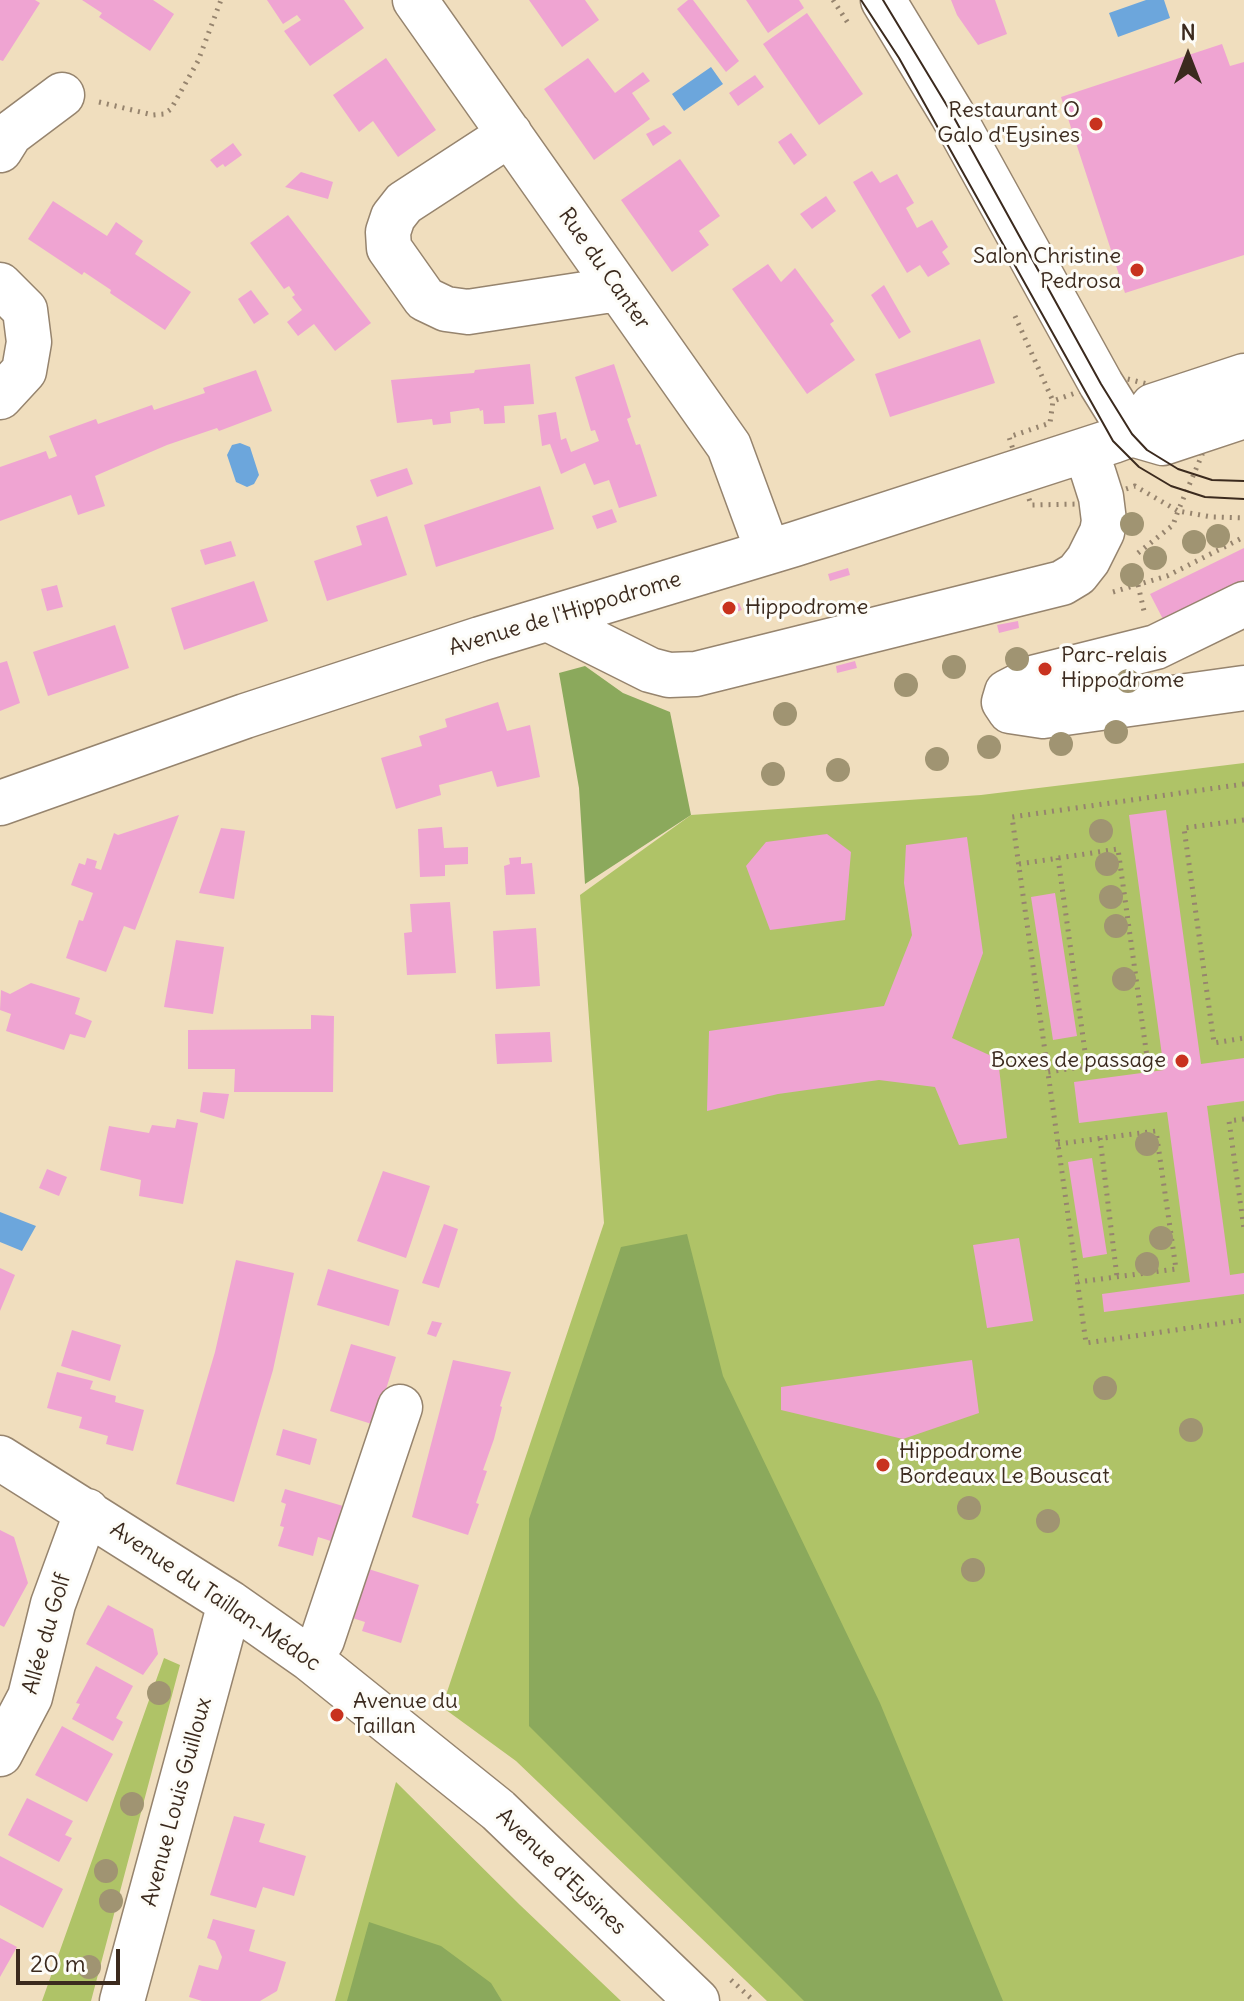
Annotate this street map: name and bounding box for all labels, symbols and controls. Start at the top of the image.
north arrow [1148,16,1228,96]
text: N [1180,18,1196,46]
place label: Restaurant O Galo d'Eysines [937,98,1080,150]
marker: Restaurant O Galo d'Eysines [1087,115,1105,133]
street label: Rue du Canter [552,203,656,335]
place label: Salon Christine Pedrosa [973,244,1121,296]
marker: Salon Christine Pedrosa [1128,261,1146,279]
street label: Avenue de l'Hippodrome [446,566,684,662]
place label: Hippodrome [745,595,868,621]
marker: Hippodrome [720,599,738,617]
place label: Parc-relais Hippodrome [1061,643,1184,694]
marker: Parc-relais Hippodrome [1036,660,1054,678]
place label: Boxes de passage [991,1048,1166,1074]
marker: Boxes de passage [1173,1052,1191,1070]
place label: Hippodrome Bordeaux Le Bouscat [899,1439,1110,1490]
marker: Hippodrome Bordeaux Le Bouscat [874,1456,892,1474]
street label: Avenue du Taillan-Médoc [105,1517,325,1677]
street label: Allée du Golf [17,1571,77,1697]
place label: Avenue du Taillan [353,1689,458,1740]
street label: Avenue Louis Guilloux [136,1694,218,1910]
marker: Avenue du Taillan [328,1706,346,1724]
street label: Avenue d'Eysines [490,1803,632,1941]
scale bar [20,1933,124,1983]
text: 20 m [30,1948,86,1978]

